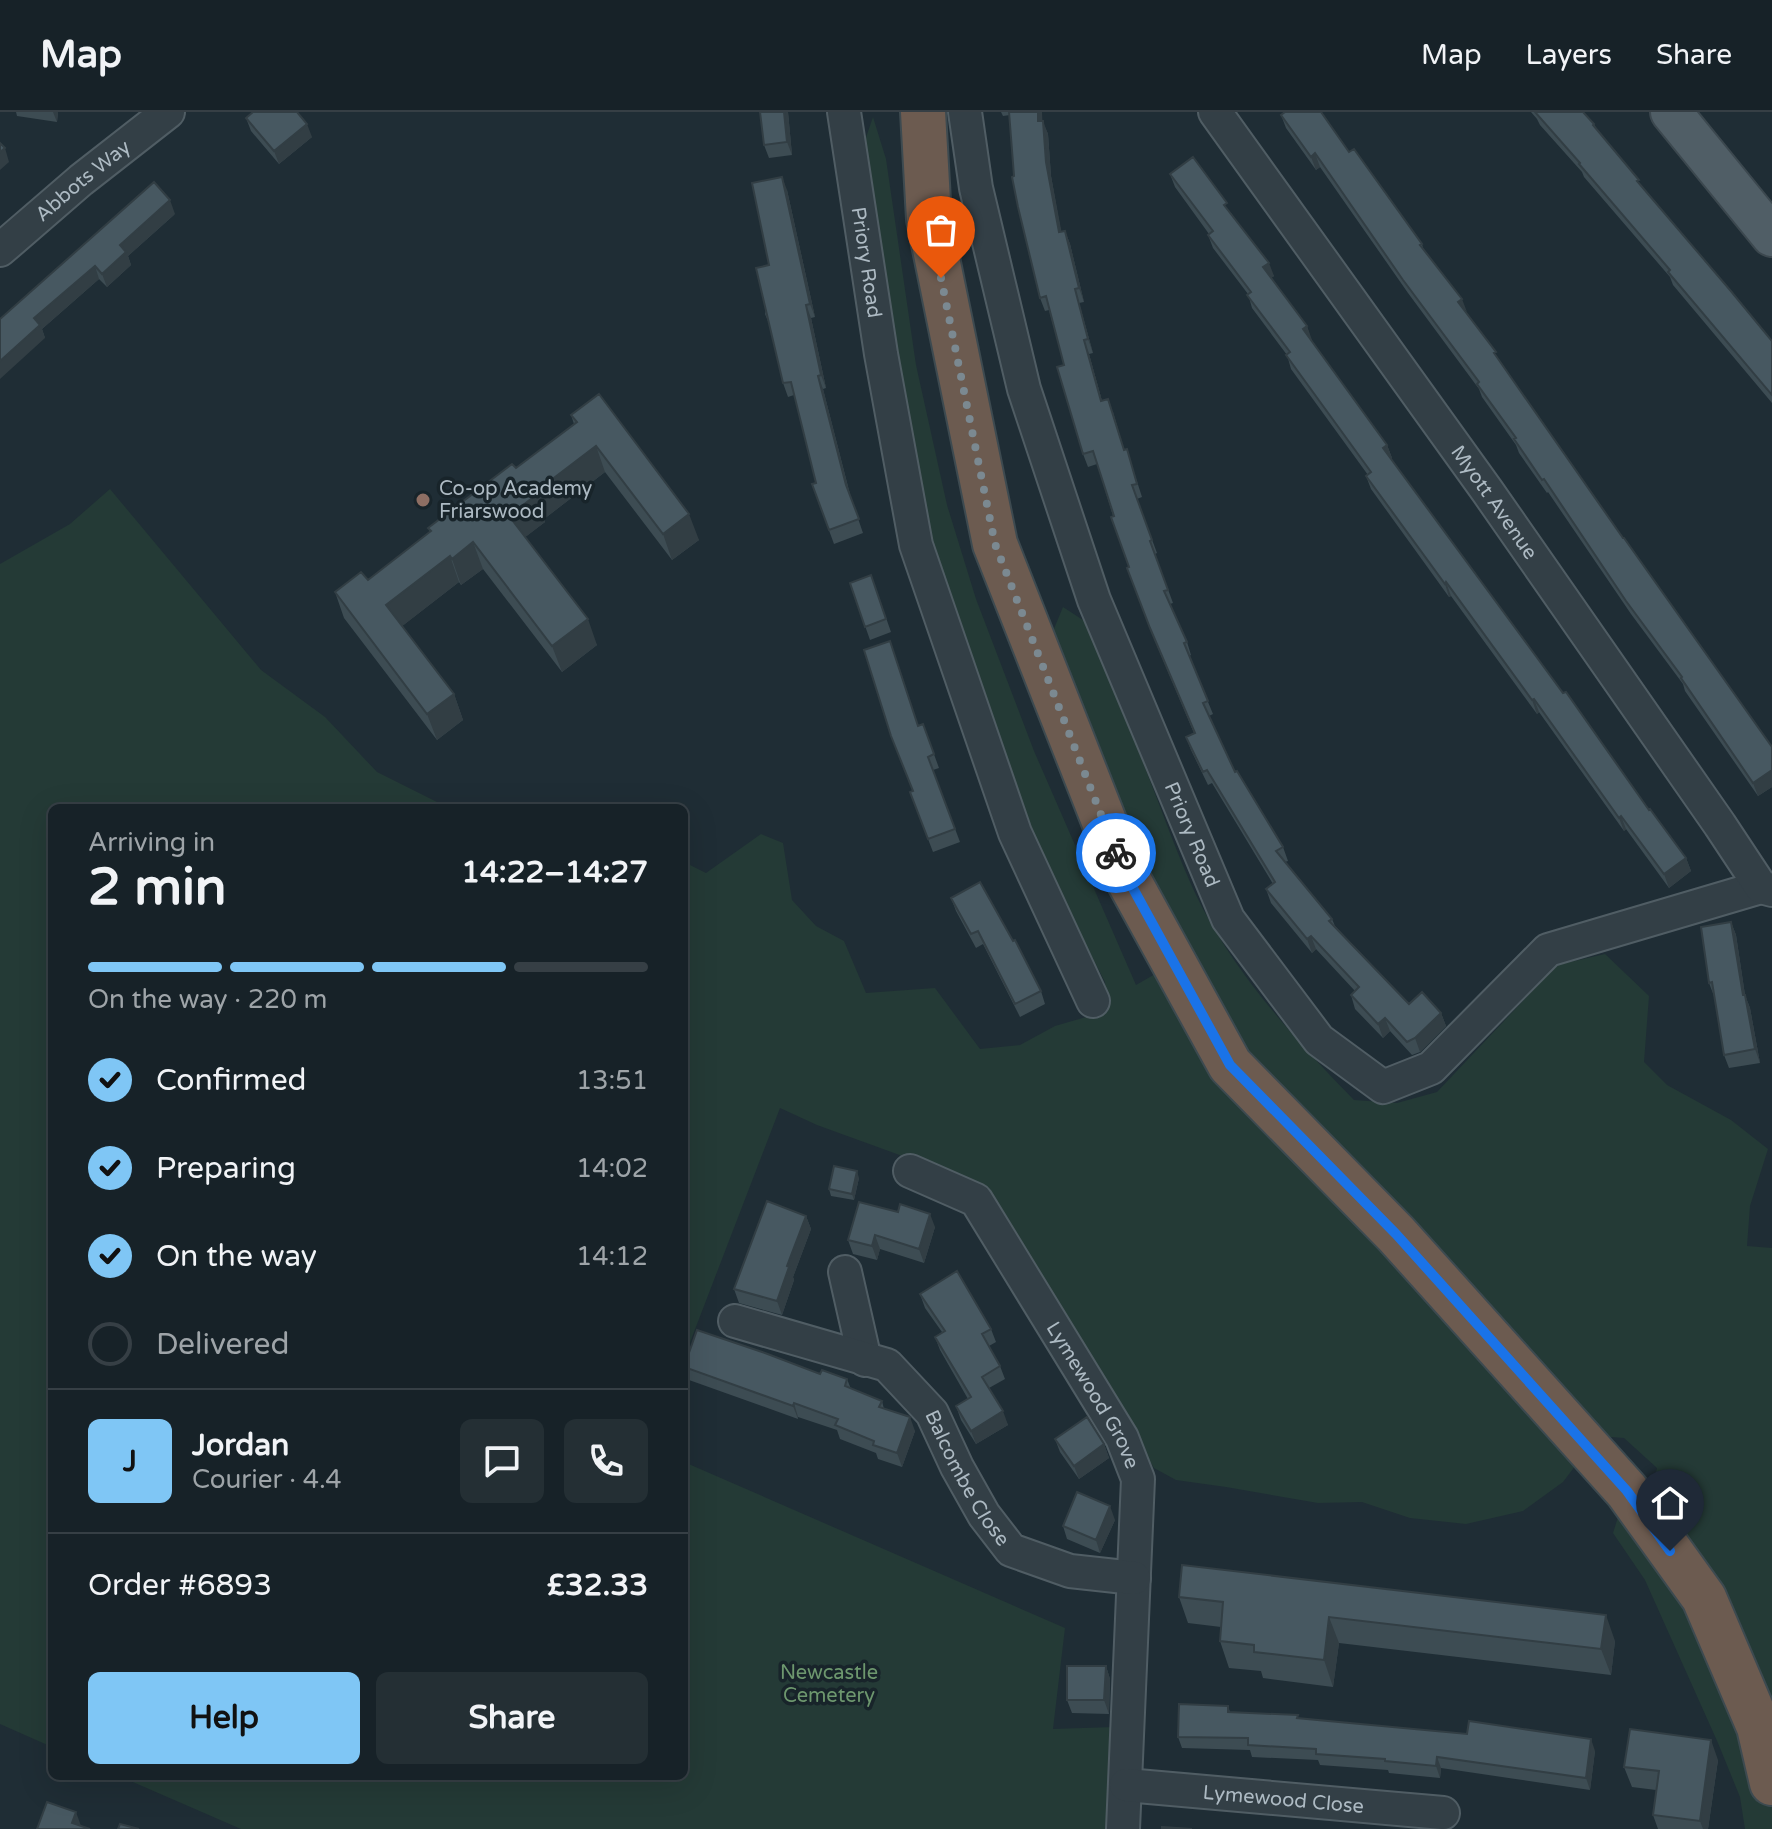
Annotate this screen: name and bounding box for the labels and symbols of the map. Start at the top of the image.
street label: Abbots Way [31,135,136,227]
pin [907,196,975,278]
street label: Priory Road [846,205,886,320]
street label: Myott Avenue [1445,441,1542,564]
place label: Co-op Academy Friarswood [439,477,593,524]
marker: Co-op Academy Friarswood [414,491,432,509]
street label: Priory Road [1159,779,1224,891]
courier [1076,813,1156,893]
street label: Lymewood Grove [1041,1318,1144,1472]
street label: Balcombe Close [919,1406,1014,1551]
pin [1636,1469,1704,1551]
park label: Newcastle Cemetery [780,1661,878,1708]
street label: Lymewood Close [1202,1781,1365,1819]

